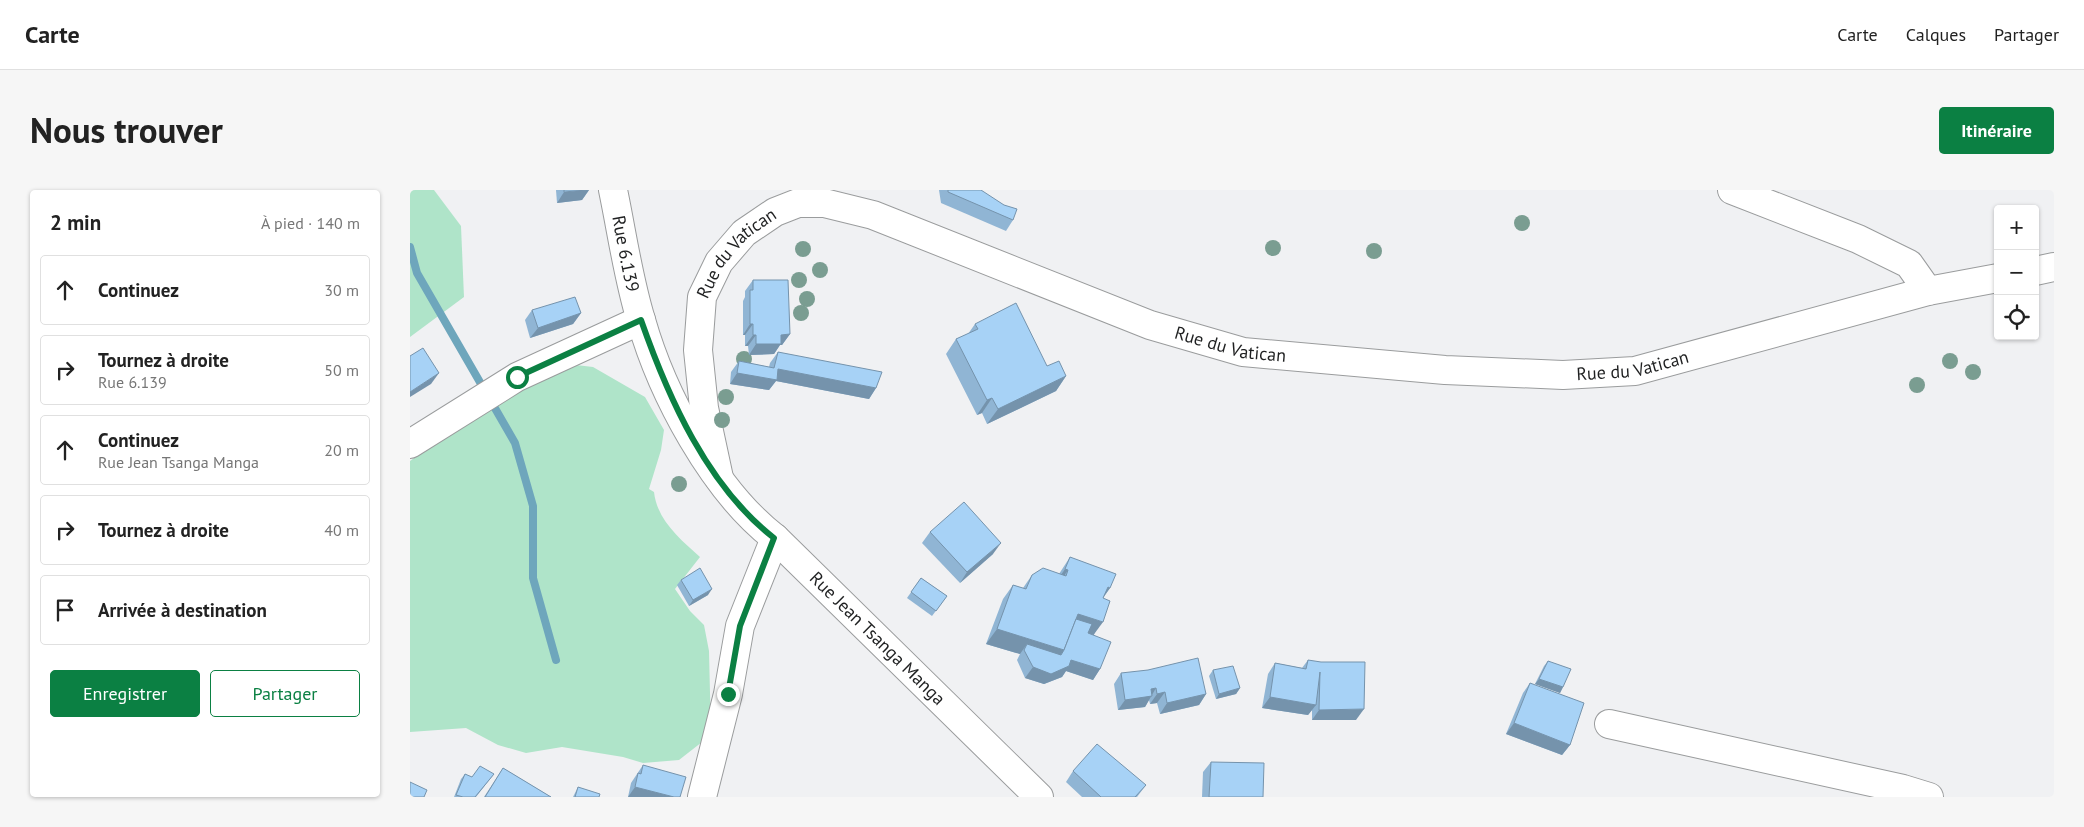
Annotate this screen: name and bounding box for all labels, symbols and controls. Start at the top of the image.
text: Carte [25,19,80,50]
text: Carte [1837,23,1878,46]
text: Calques [1906,23,1966,46]
text: Partager [1994,23,2059,46]
text: Nous trouver [30,107,223,153]
button: Itinéraire [1939,107,2054,154]
street label: Rue du Vatican [691,202,781,302]
map controls [1994,205,2039,340]
button: + [1994,205,2039,250]
text: 2 min [50,209,101,236]
text: À pied · 140 m [261,213,360,233]
street label: Rue 6.139 [607,214,645,294]
button: − [1994,250,2039,295]
icon: ahead [51,276,79,304]
text: Continuez [98,278,179,302]
text: 30 m [324,280,359,300]
button: locate [1994,295,2039,340]
street label: Rue du Vatican [1172,321,1287,367]
street label: Rue du Vatican [1576,345,1691,385]
text: Tournez à droite [98,348,229,372]
icon: right [51,356,79,384]
text: 50 m [324,360,359,380]
route start [506,366,529,389]
text: Rue 6.139 [98,372,167,392]
text: Continuez [98,428,179,452]
icon: ahead [51,436,79,464]
text: 20 m [324,440,359,460]
text: Rue Jean Tsanga Manga [98,452,259,472]
icon: right [51,516,79,544]
text: Tournez à droite [98,518,229,542]
text: 40 m [324,520,359,540]
street label: Rue Jean Tsanga Manga [805,566,950,710]
icon: arrive [51,596,79,624]
text: Arrivée à destination [98,598,267,622]
button: Enregistrer [50,670,200,717]
button: Partager [210,670,360,717]
route end [717,683,740,706]

